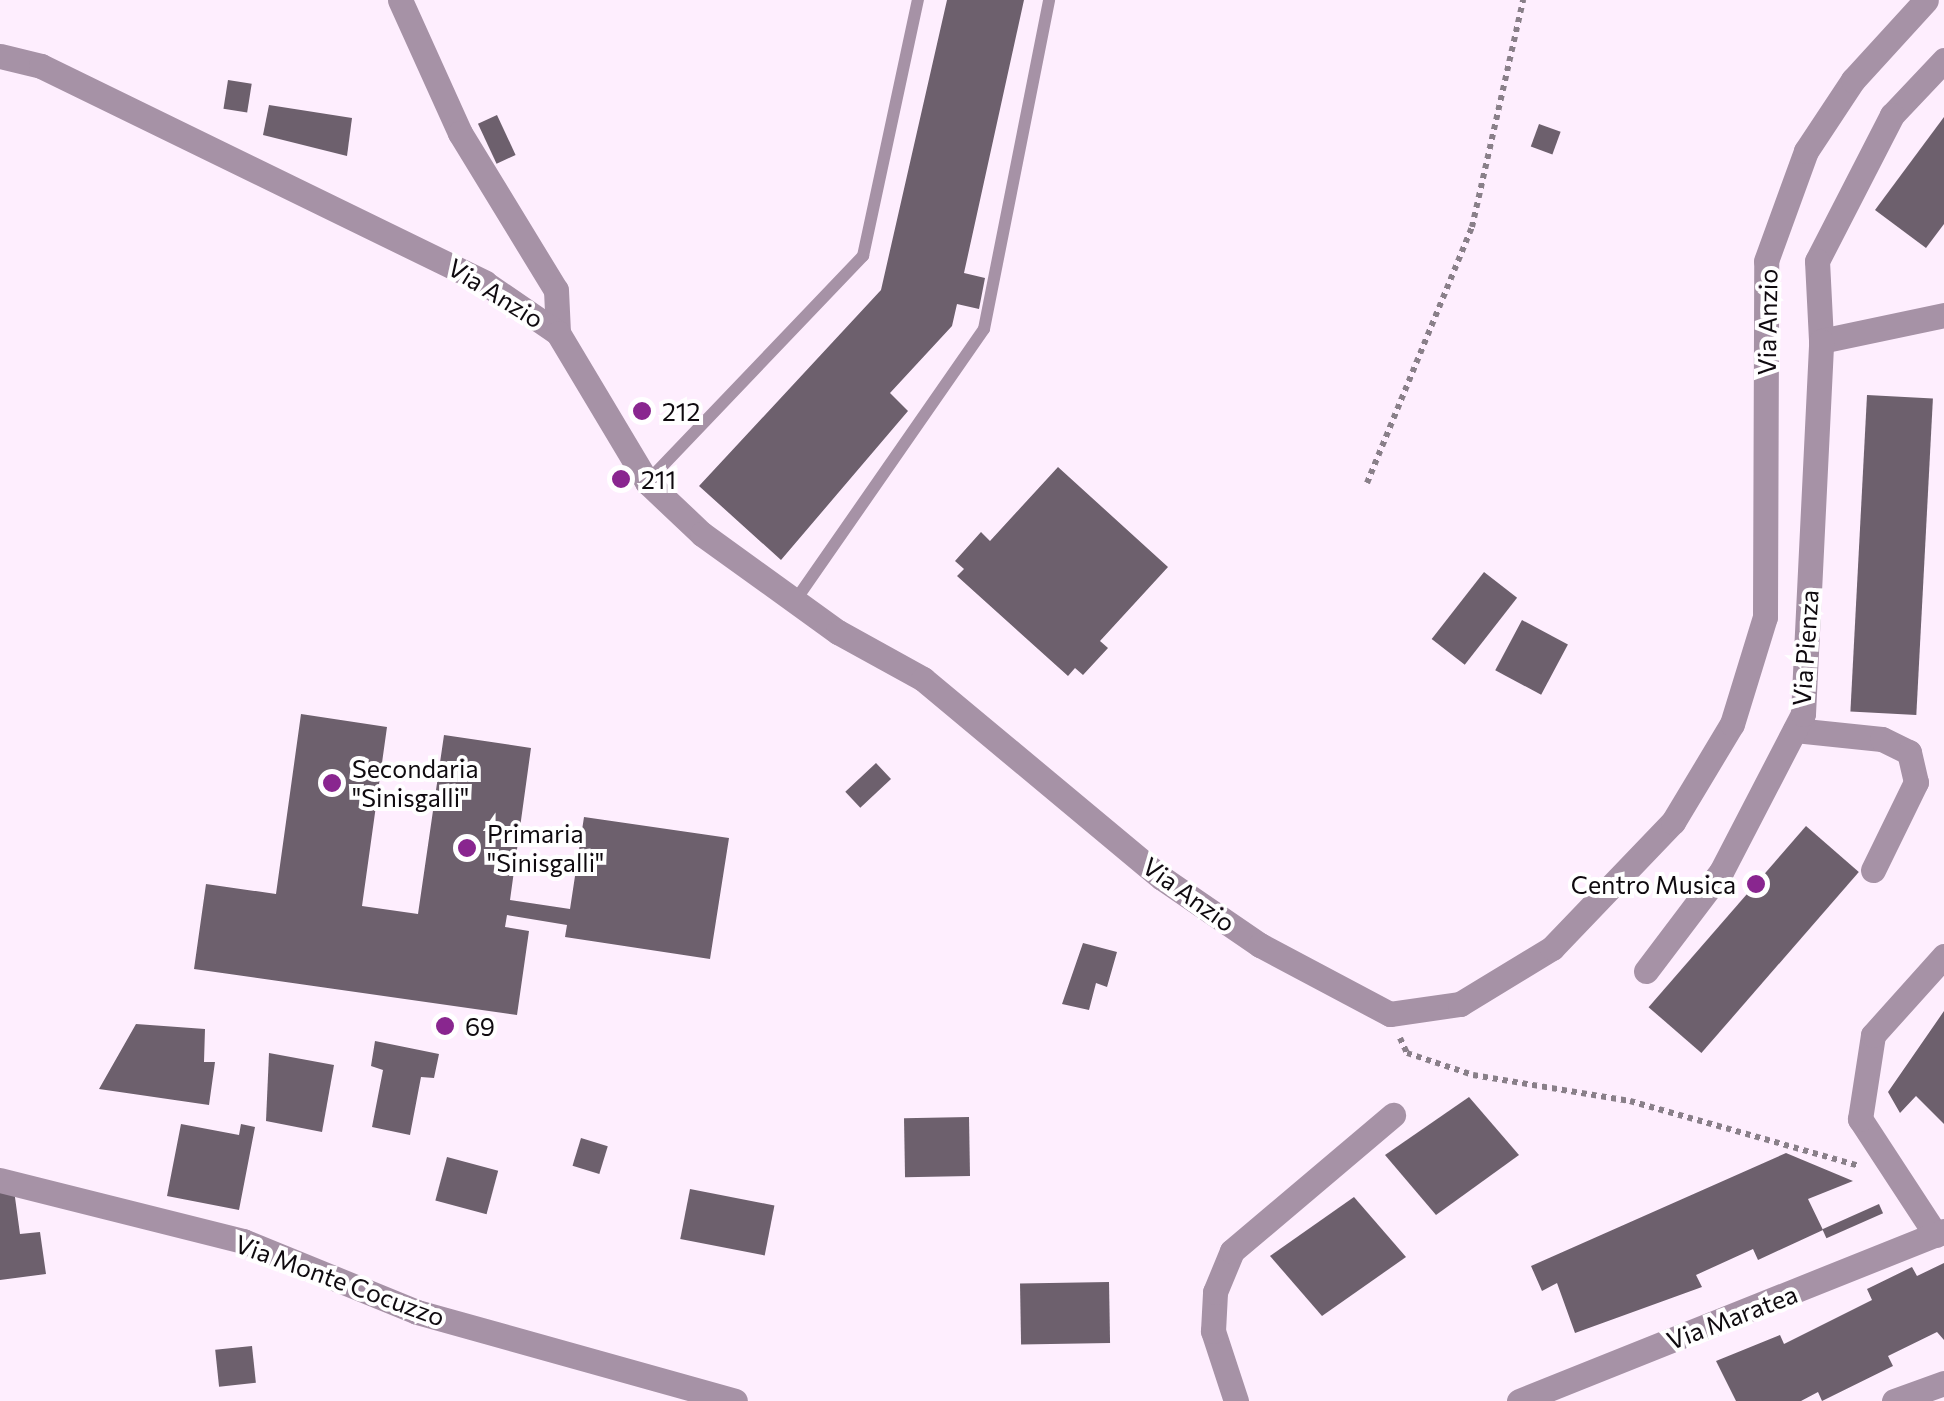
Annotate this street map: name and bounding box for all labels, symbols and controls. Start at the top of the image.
street label: Via Anzio [443,252,549,334]
street label: Via Anzio [1751,268,1783,376]
place label: 212 [662,396,700,426]
marker: 212 [631,400,653,422]
place label: 211 [641,464,676,494]
marker: 211 [610,468,632,490]
street label: Via Pienza [1786,589,1824,707]
place label: Secondaria "Sinisgalli" [352,754,478,813]
marker: Secondaria "Sinisgalli" [321,772,343,794]
place label: Primaria "Sinisgalli" [487,819,604,878]
marker: Primaria "Sinisgalli" [456,837,478,859]
street label: Via Anzio [1137,850,1241,938]
place label: Centro Musica [1571,869,1736,899]
marker: Centro Musica [1745,873,1767,895]
place label: 69 [465,1011,495,1041]
marker: 69 [434,1015,456,1037]
street label: Via Monte Cocuzzo [231,1228,449,1332]
street label: Via Maratea [1663,1278,1801,1356]

